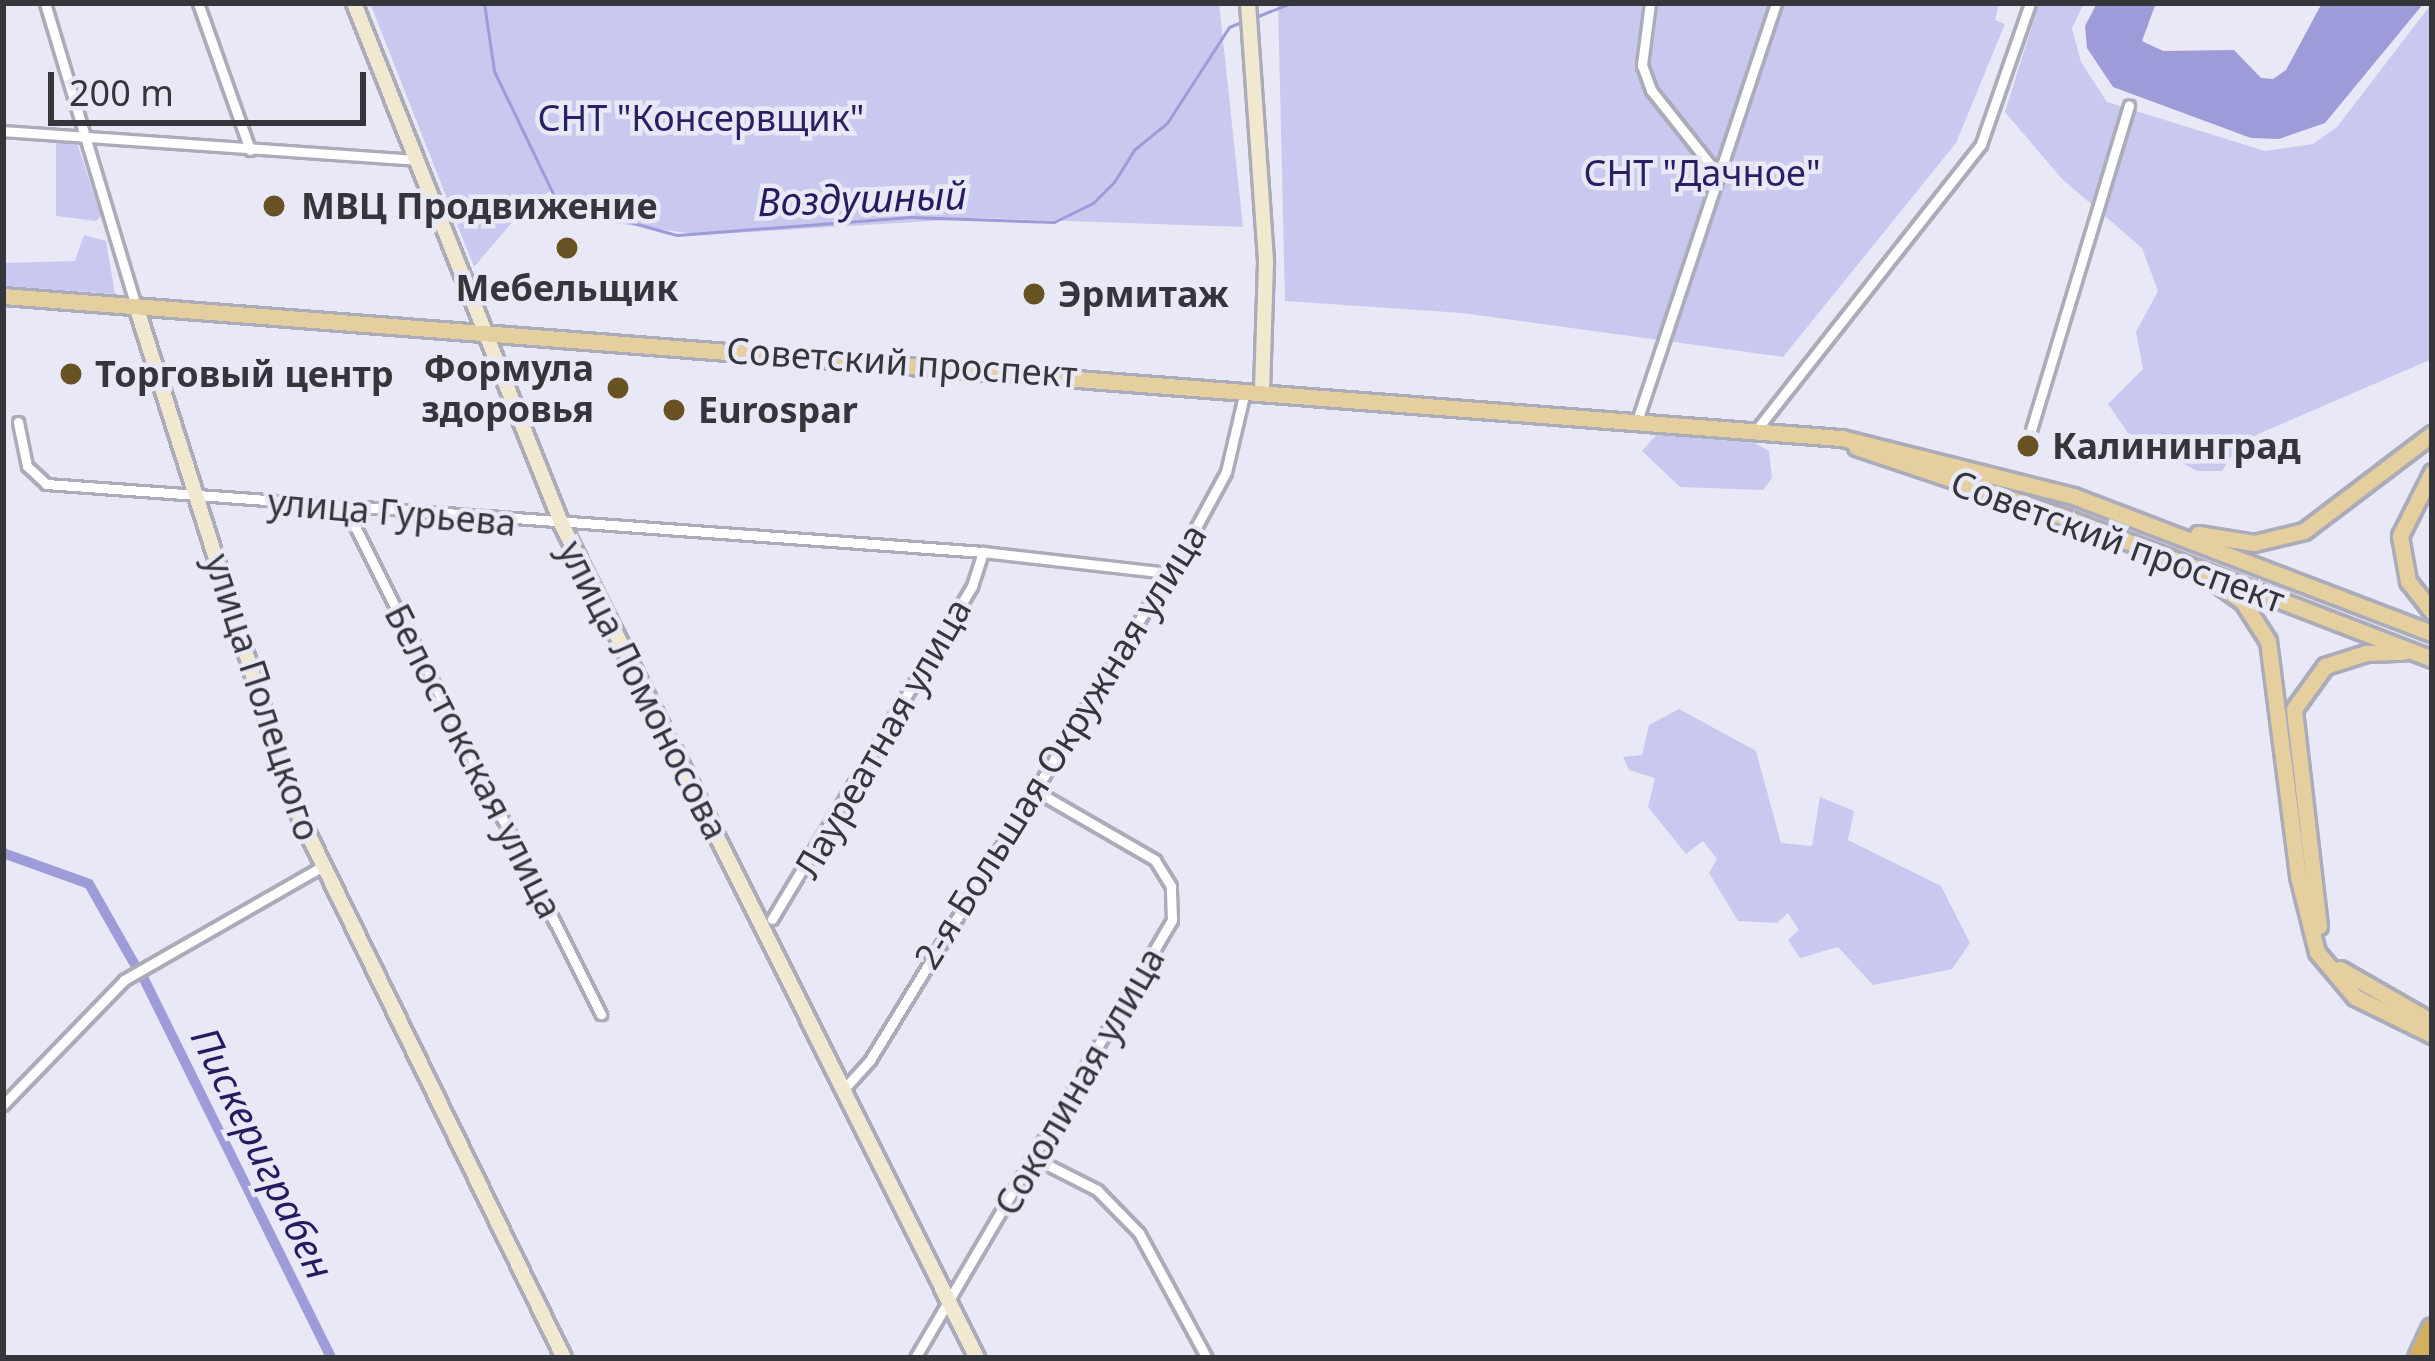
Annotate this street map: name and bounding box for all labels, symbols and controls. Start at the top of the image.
scale bar [54,48,372,122]
text: 200 m [69,68,174,117]
park label: СНТ "Консервщик" [538,96,864,140]
park label: СНТ "Дачное" [1583,151,1821,195]
water label: Воздушный [757,171,967,225]
place label: МВЦ Продвижение [301,184,657,228]
marker: МВЦ Продвижение [258,190,290,222]
marker: Мебельщик [554,235,580,261]
place label: Мебельщик [456,266,678,310]
place label: Эрмитаж [1058,272,1229,316]
marker: Эрмитаж [1021,281,1047,307]
street label: Советский проспект [725,328,1079,396]
place label: Формула здоровья [421,345,594,430]
place label: Торговый центр [95,352,394,396]
marker: Торговый центр [58,361,84,387]
marker: Формула здоровья [605,375,631,401]
place label: Eurospar [698,388,858,432]
marker: Eurospar [661,397,687,423]
place label: Калининград [2052,424,2301,468]
marker: Калининград [2015,433,2041,459]
street label: Советский проспект [1945,461,2291,621]
street label: улица Гурьева [266,480,518,544]
street label: 2-я Большая Окружная улица [905,516,1215,976]
street label: улица Ломоносова [550,533,738,847]
street label: улица Полецкого [196,548,330,846]
street label: Лауреатная улица [784,591,980,885]
street label: Белостокская улица [376,597,572,925]
street label: Соколиная улица [985,939,1173,1223]
water label: Пискериграбен [182,1020,344,1286]

